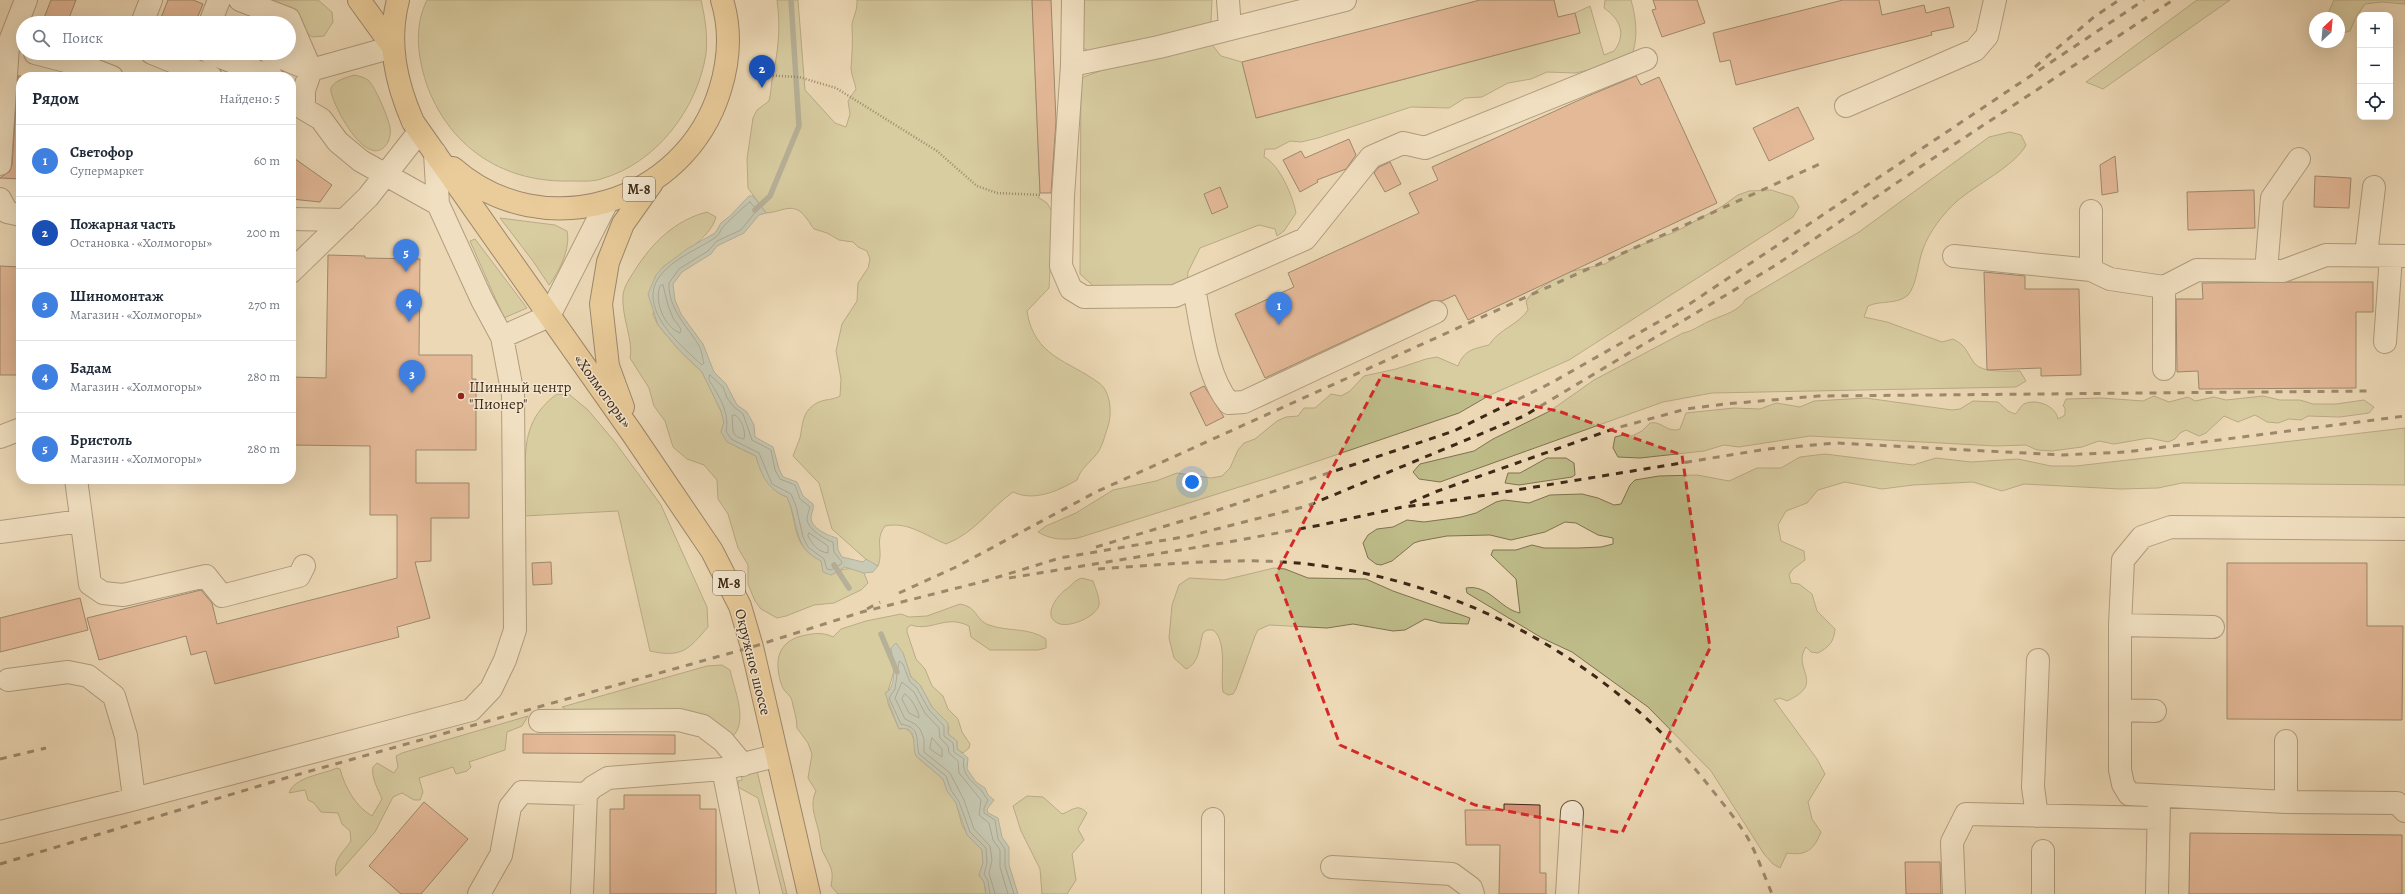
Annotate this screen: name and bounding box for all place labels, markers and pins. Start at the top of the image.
pin: 2 [749,55,775,88]
pin: 5 [393,239,419,272]
pin: 4 [396,289,422,322]
pin: 1 [1266,292,1292,325]
pin: 3 [399,360,425,393]
place label: Шинный центр "Пионер" [469,377,571,414]
marker: Шинный центр "Пионер" [456,391,466,401]

